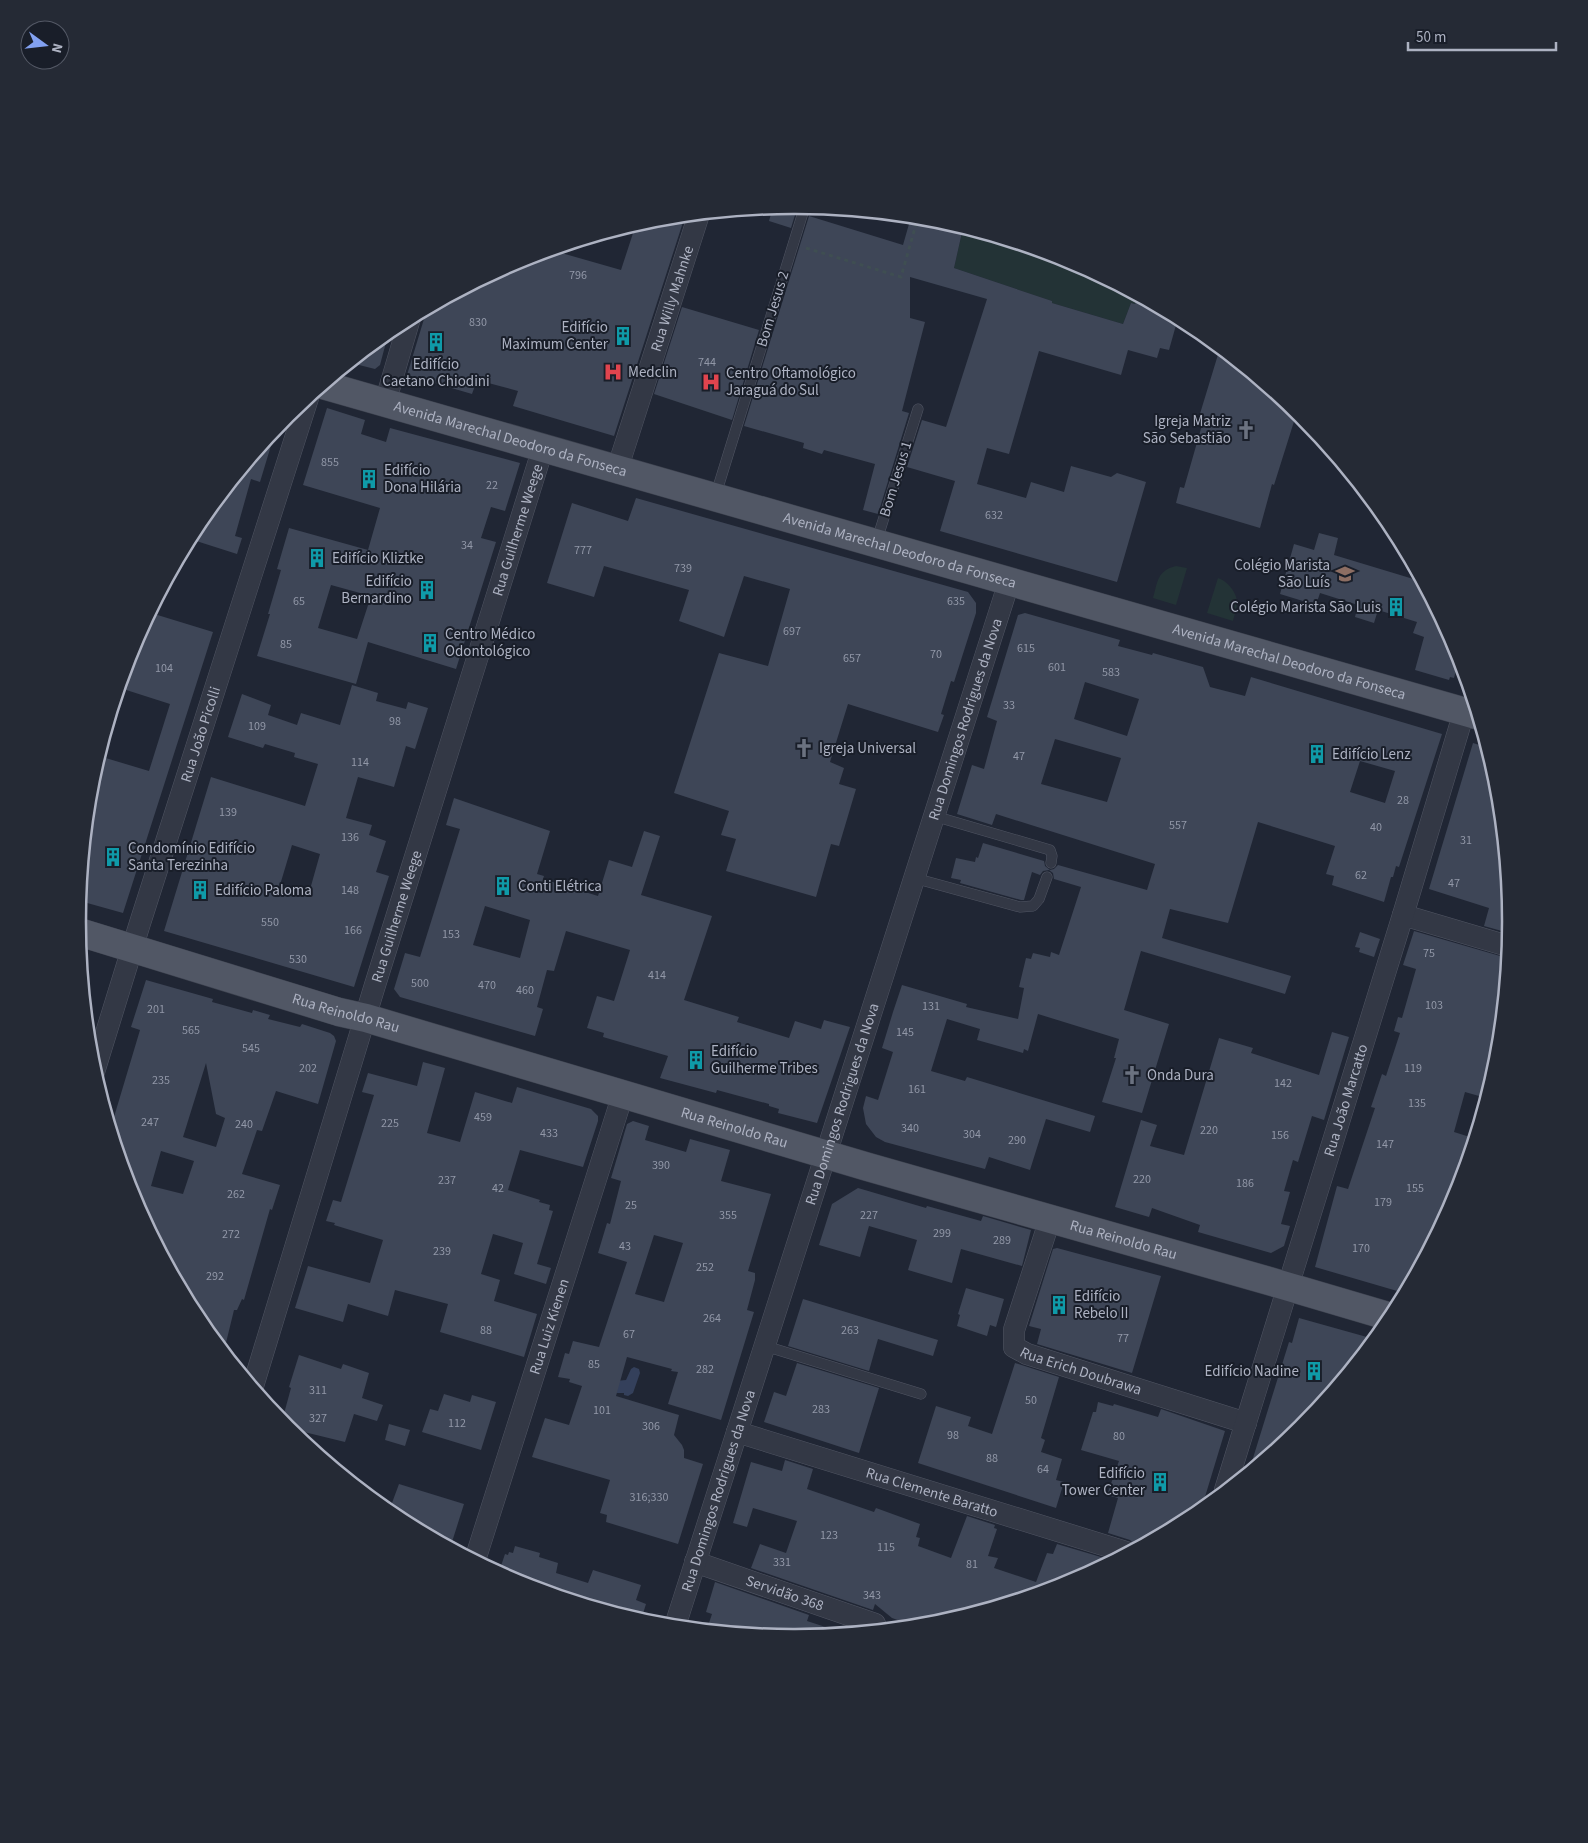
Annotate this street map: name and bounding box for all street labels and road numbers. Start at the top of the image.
street label: Rua Willy Mahnke [645,243,699,354]
street label: Bom Jesus 2 [752,269,794,349]
street label: Avenida Marechal Deodoro da Fonseca [391,395,630,482]
street label: Bom Jesus 1 [875,439,917,519]
street label: Rua Guilherme Weege [487,461,548,599]
street label: Avenida Marechal Deodoro da Fonseca [781,507,1019,593]
street label: Rua Domingos Rodrigues da Nova [923,616,1007,823]
street label: Avenida Marechal Deodoro da Fonseca [1170,618,1408,705]
street label: Rua João Picolli [175,684,226,785]
street label: Rua Guilherme Weege [366,848,427,985]
street label: Rua Reinoldo Rau [290,988,402,1038]
street label: Rua Domingos Rodrigues da Nova [800,1000,884,1208]
street label: Rua João Marcatto [1318,1041,1373,1159]
street label: Rua Reinoldo Rau [678,1102,790,1153]
street label: Rua Reinoldo Rau [1067,1214,1180,1265]
street label: Rua Luiz Kienen [524,1276,574,1377]
street label: Rua Erich Doubrawa [1016,1342,1144,1400]
street label: Rua Domingos Rodrigues da Nova [676,1387,760,1594]
street label: Rua Clemente Baratto [863,1462,1000,1522]
street label: Servidão 368 [743,1570,827,1616]

